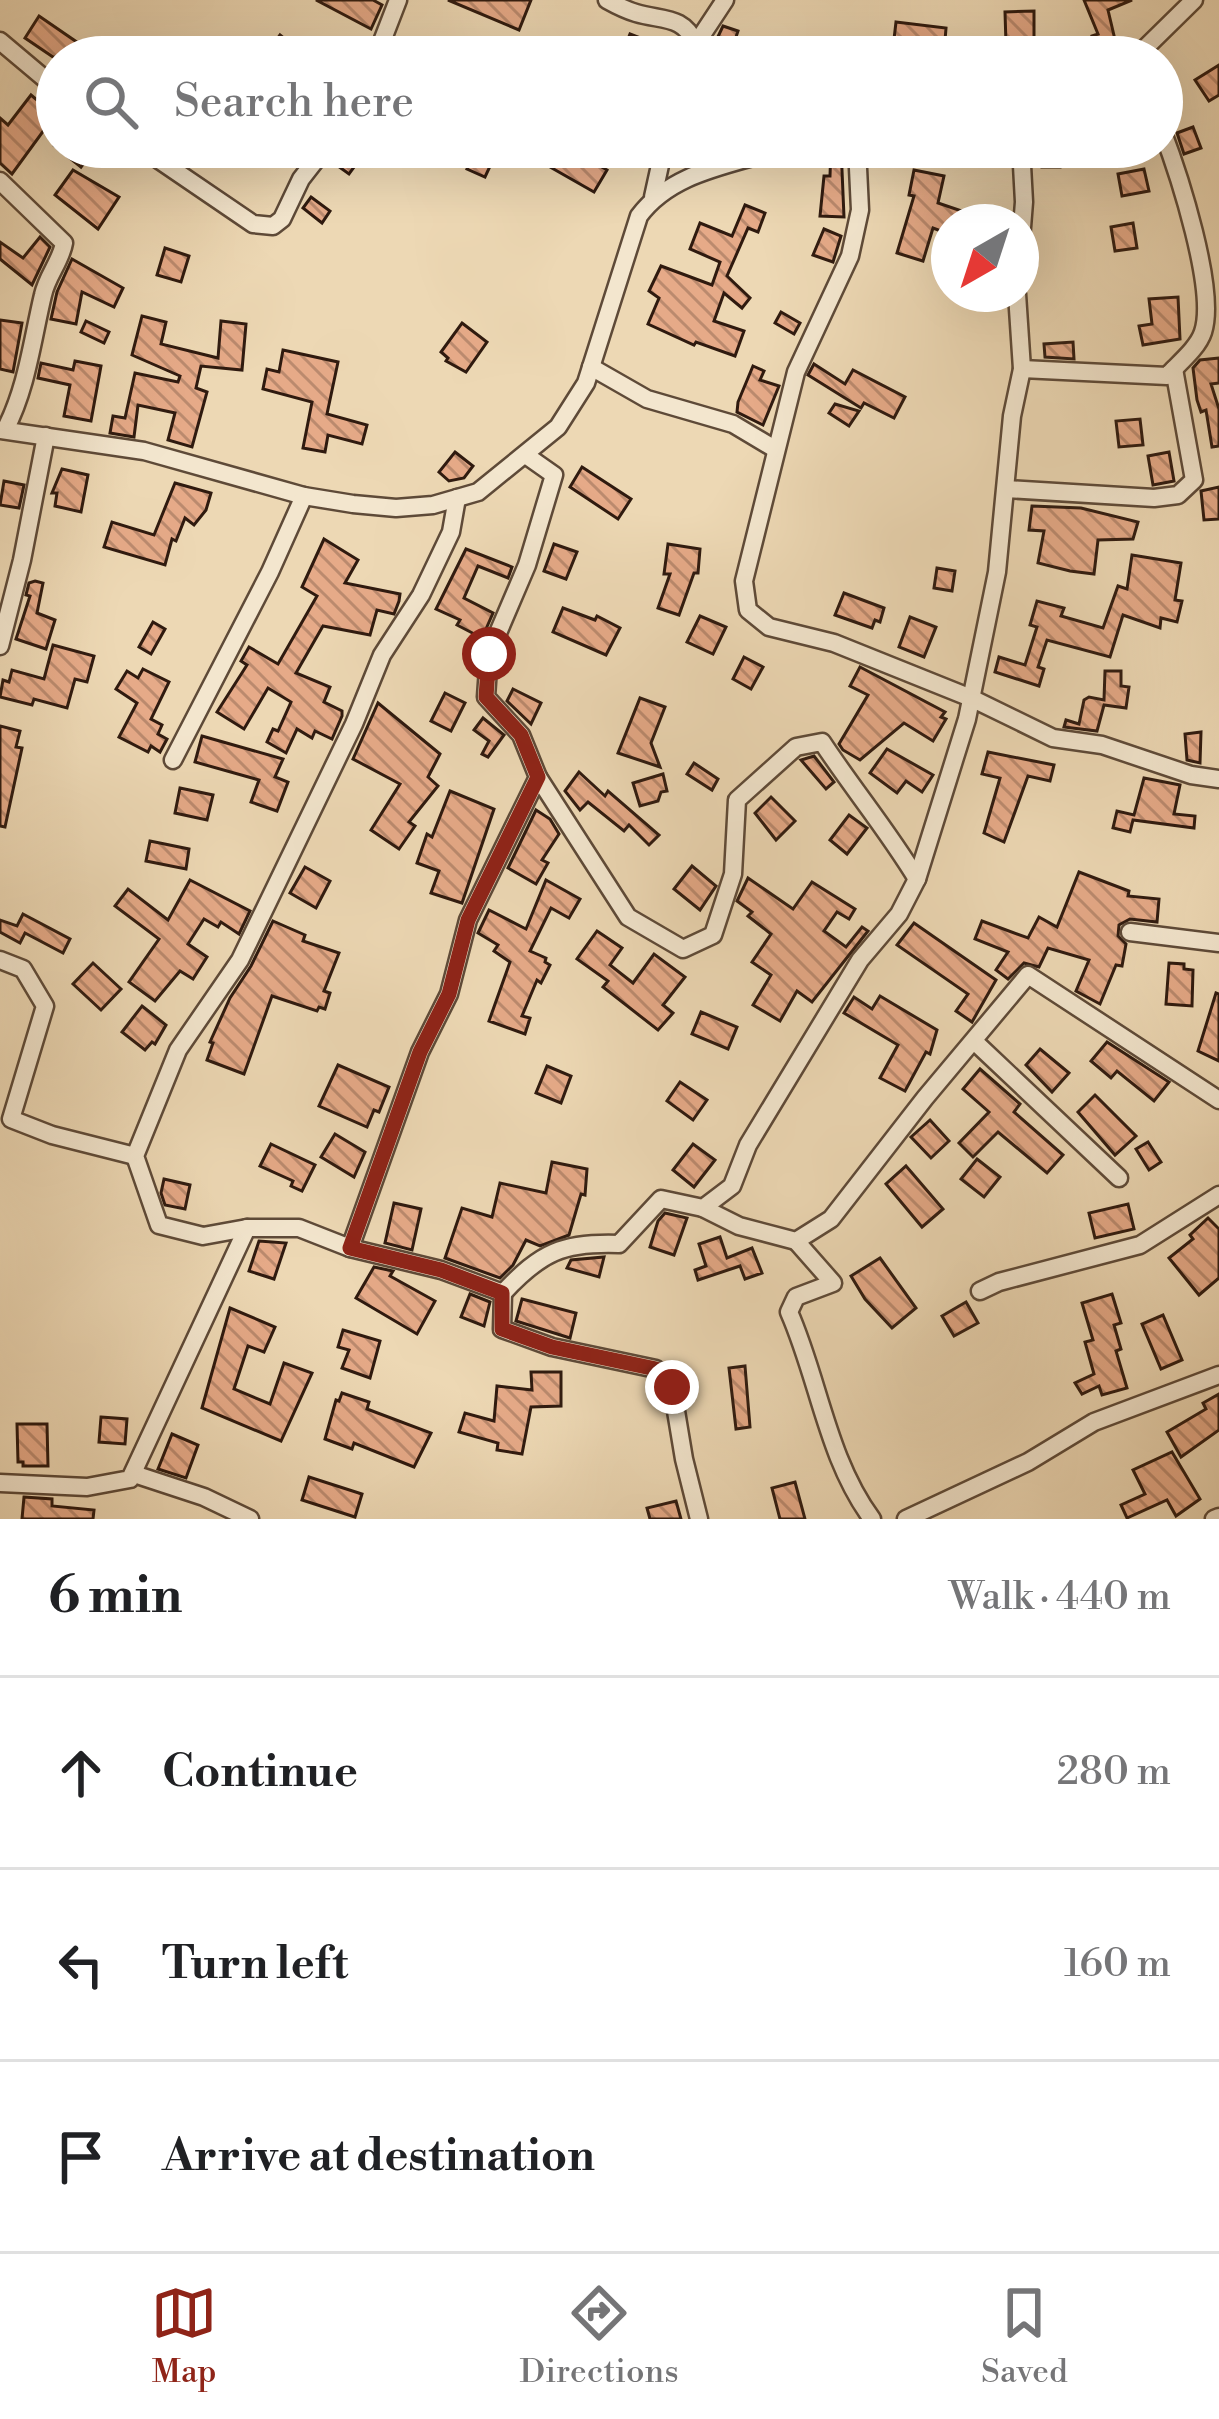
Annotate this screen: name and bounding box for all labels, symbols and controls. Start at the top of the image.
search box [36,36,1183,168]
icon: search [78,69,144,135]
text: Search here [174,74,414,131]
north arrow [931,204,1039,312]
route start [462,627,516,681]
route end [645,1360,699,1414]
text: 6 min [48,1565,182,1629]
text: Walk · 440 m [949,1573,1171,1622]
icon: ahead [48,1740,114,1806]
text: Continue [162,1744,358,1801]
text: 280 m [1057,1748,1171,1797]
icon: left [48,1932,114,1998]
text: Turn left [162,1936,348,1993]
text: 160 m [1064,1940,1171,1989]
icon: arrive [48,2124,114,2190]
text: Arrive at destination [162,2128,595,2185]
tab: Map [151,2280,217,2393]
tab: Directions [520,2280,679,2393]
tab: Saved [981,2280,1068,2393]

